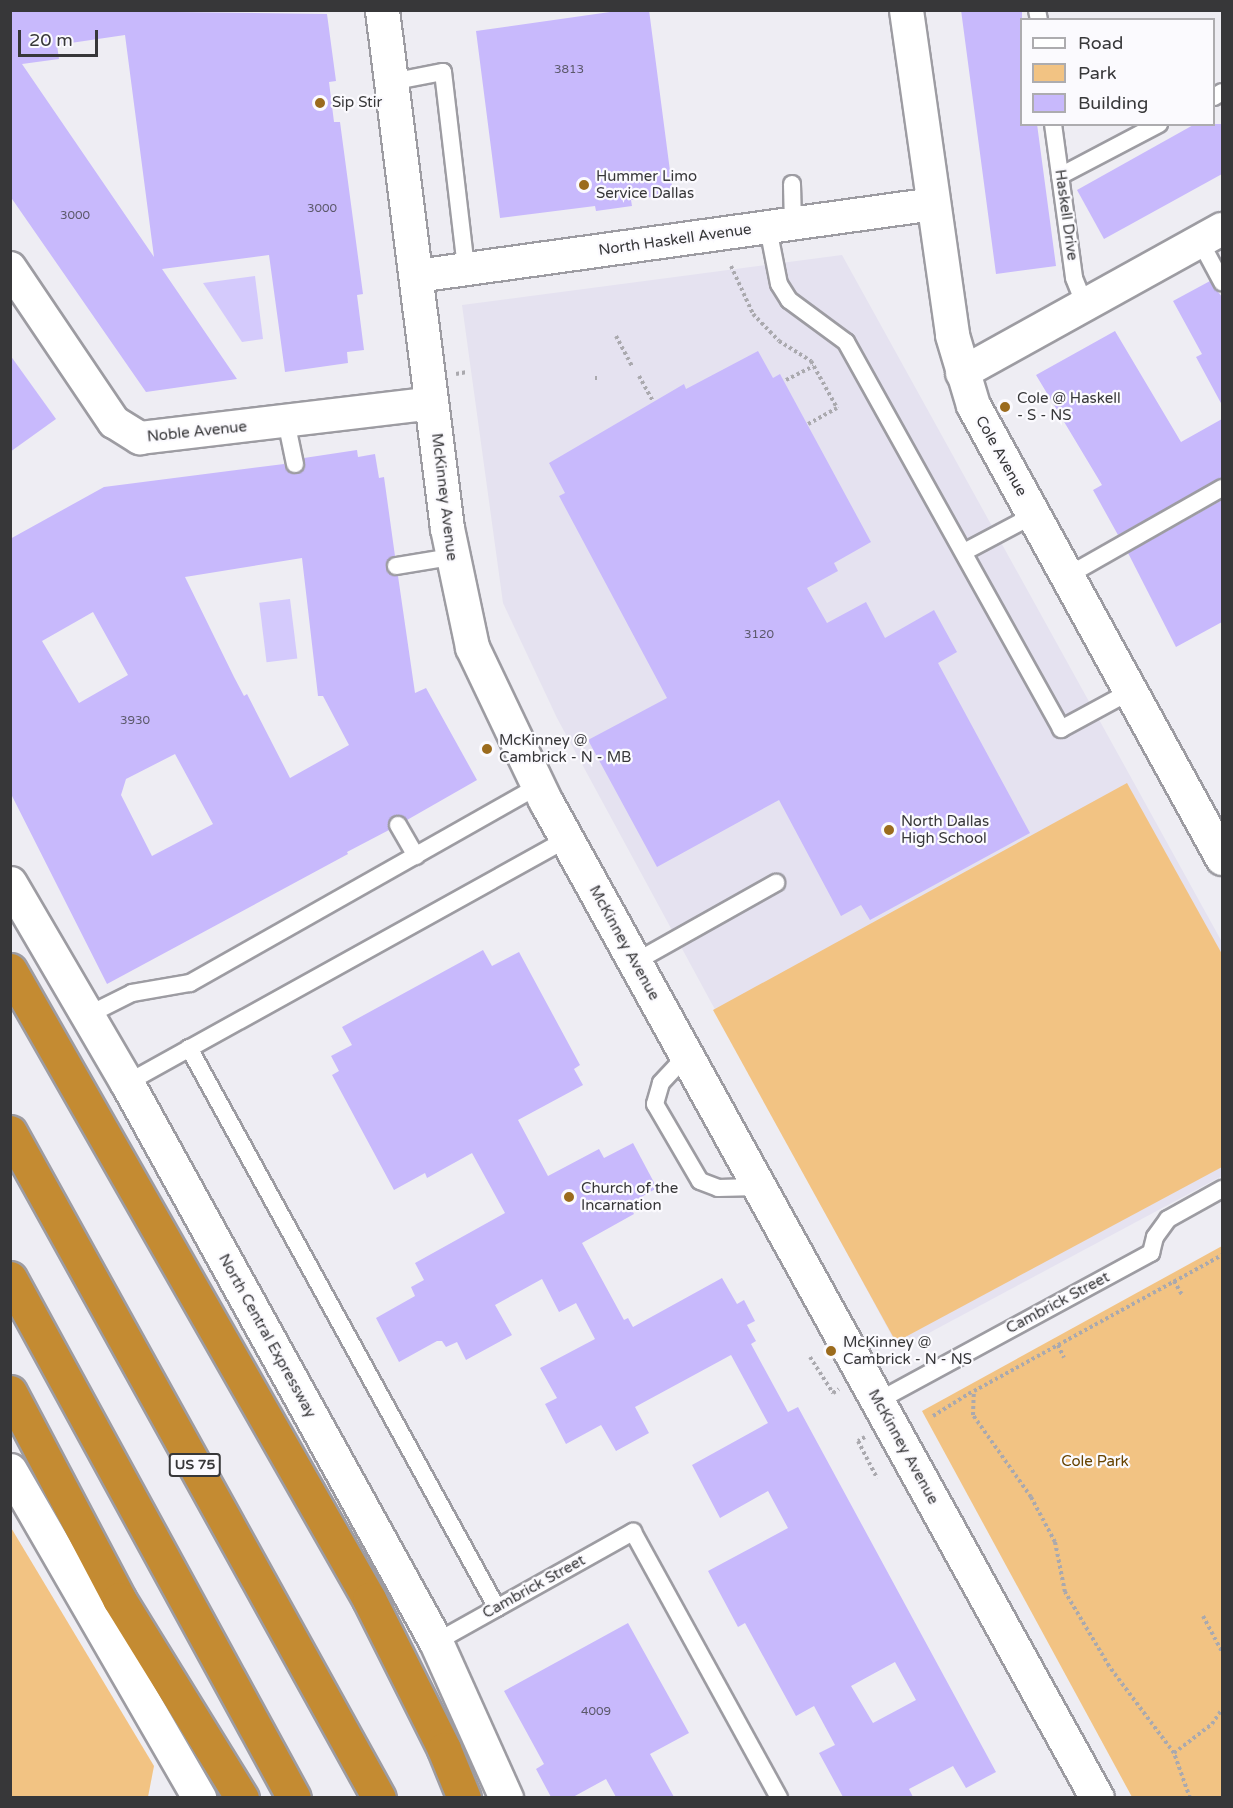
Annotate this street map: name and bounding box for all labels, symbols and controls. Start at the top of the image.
scale bar [21,18,100,56]
legend [1020,18,1215,126]
text: 20 m [29,29,73,51]
text: Road [1078,32,1123,54]
text: Park [1078,62,1116,84]
house number: 3813 [554,63,584,77]
text: Building [1078,92,1148,114]
place label: Sip Stir [332,94,382,112]
marker: Sip Stir [313,96,327,110]
place label: Hummer Limo Service Dallas [596,167,697,202]
street label: Haskell Drive [1051,168,1081,262]
marker: Hummer Limo Service Dallas [577,178,591,192]
house number: 3000 [307,202,337,216]
house number: 3000 [60,209,90,223]
street label: North Haskell Avenue [597,220,753,260]
place label: Cole @ Haskell - S - NS [1017,389,1121,424]
marker: Cole @ Haskell - S - NS [998,400,1012,414]
street label: Cole Avenue [972,413,1030,499]
street label: Noble Avenue [146,418,248,446]
street label: McKinney Avenue [427,432,461,562]
house number: 3120 [744,628,774,642]
house number: 3930 [120,714,150,728]
place label: McKinney @ Cambrick - N - MB [499,731,632,766]
marker: McKinney @ Cambrick - N - MB [480,742,494,756]
place label: North Dallas High School [901,812,989,847]
marker: North Dallas High School [882,823,896,837]
street label: McKinney Avenue [585,882,663,1004]
place label: Church of the Incarnation [581,1179,678,1214]
marker: Church of the Incarnation [562,1190,576,1204]
street label: North Central Expressway [214,1251,320,1421]
street label: Cambrick Street [1003,1268,1113,1338]
place label: McKinney @ Cambrick - N - NS [843,1333,972,1368]
marker: McKinney @ Cambrick - N - NS [824,1344,838,1358]
street label: McKinney Avenue [864,1386,942,1508]
park label: Cole Park [1061,1453,1129,1471]
road number: US 75 [168,1454,222,1476]
street label: Cambrick Street [480,1551,588,1623]
house number: 4009 [581,1705,611,1719]

